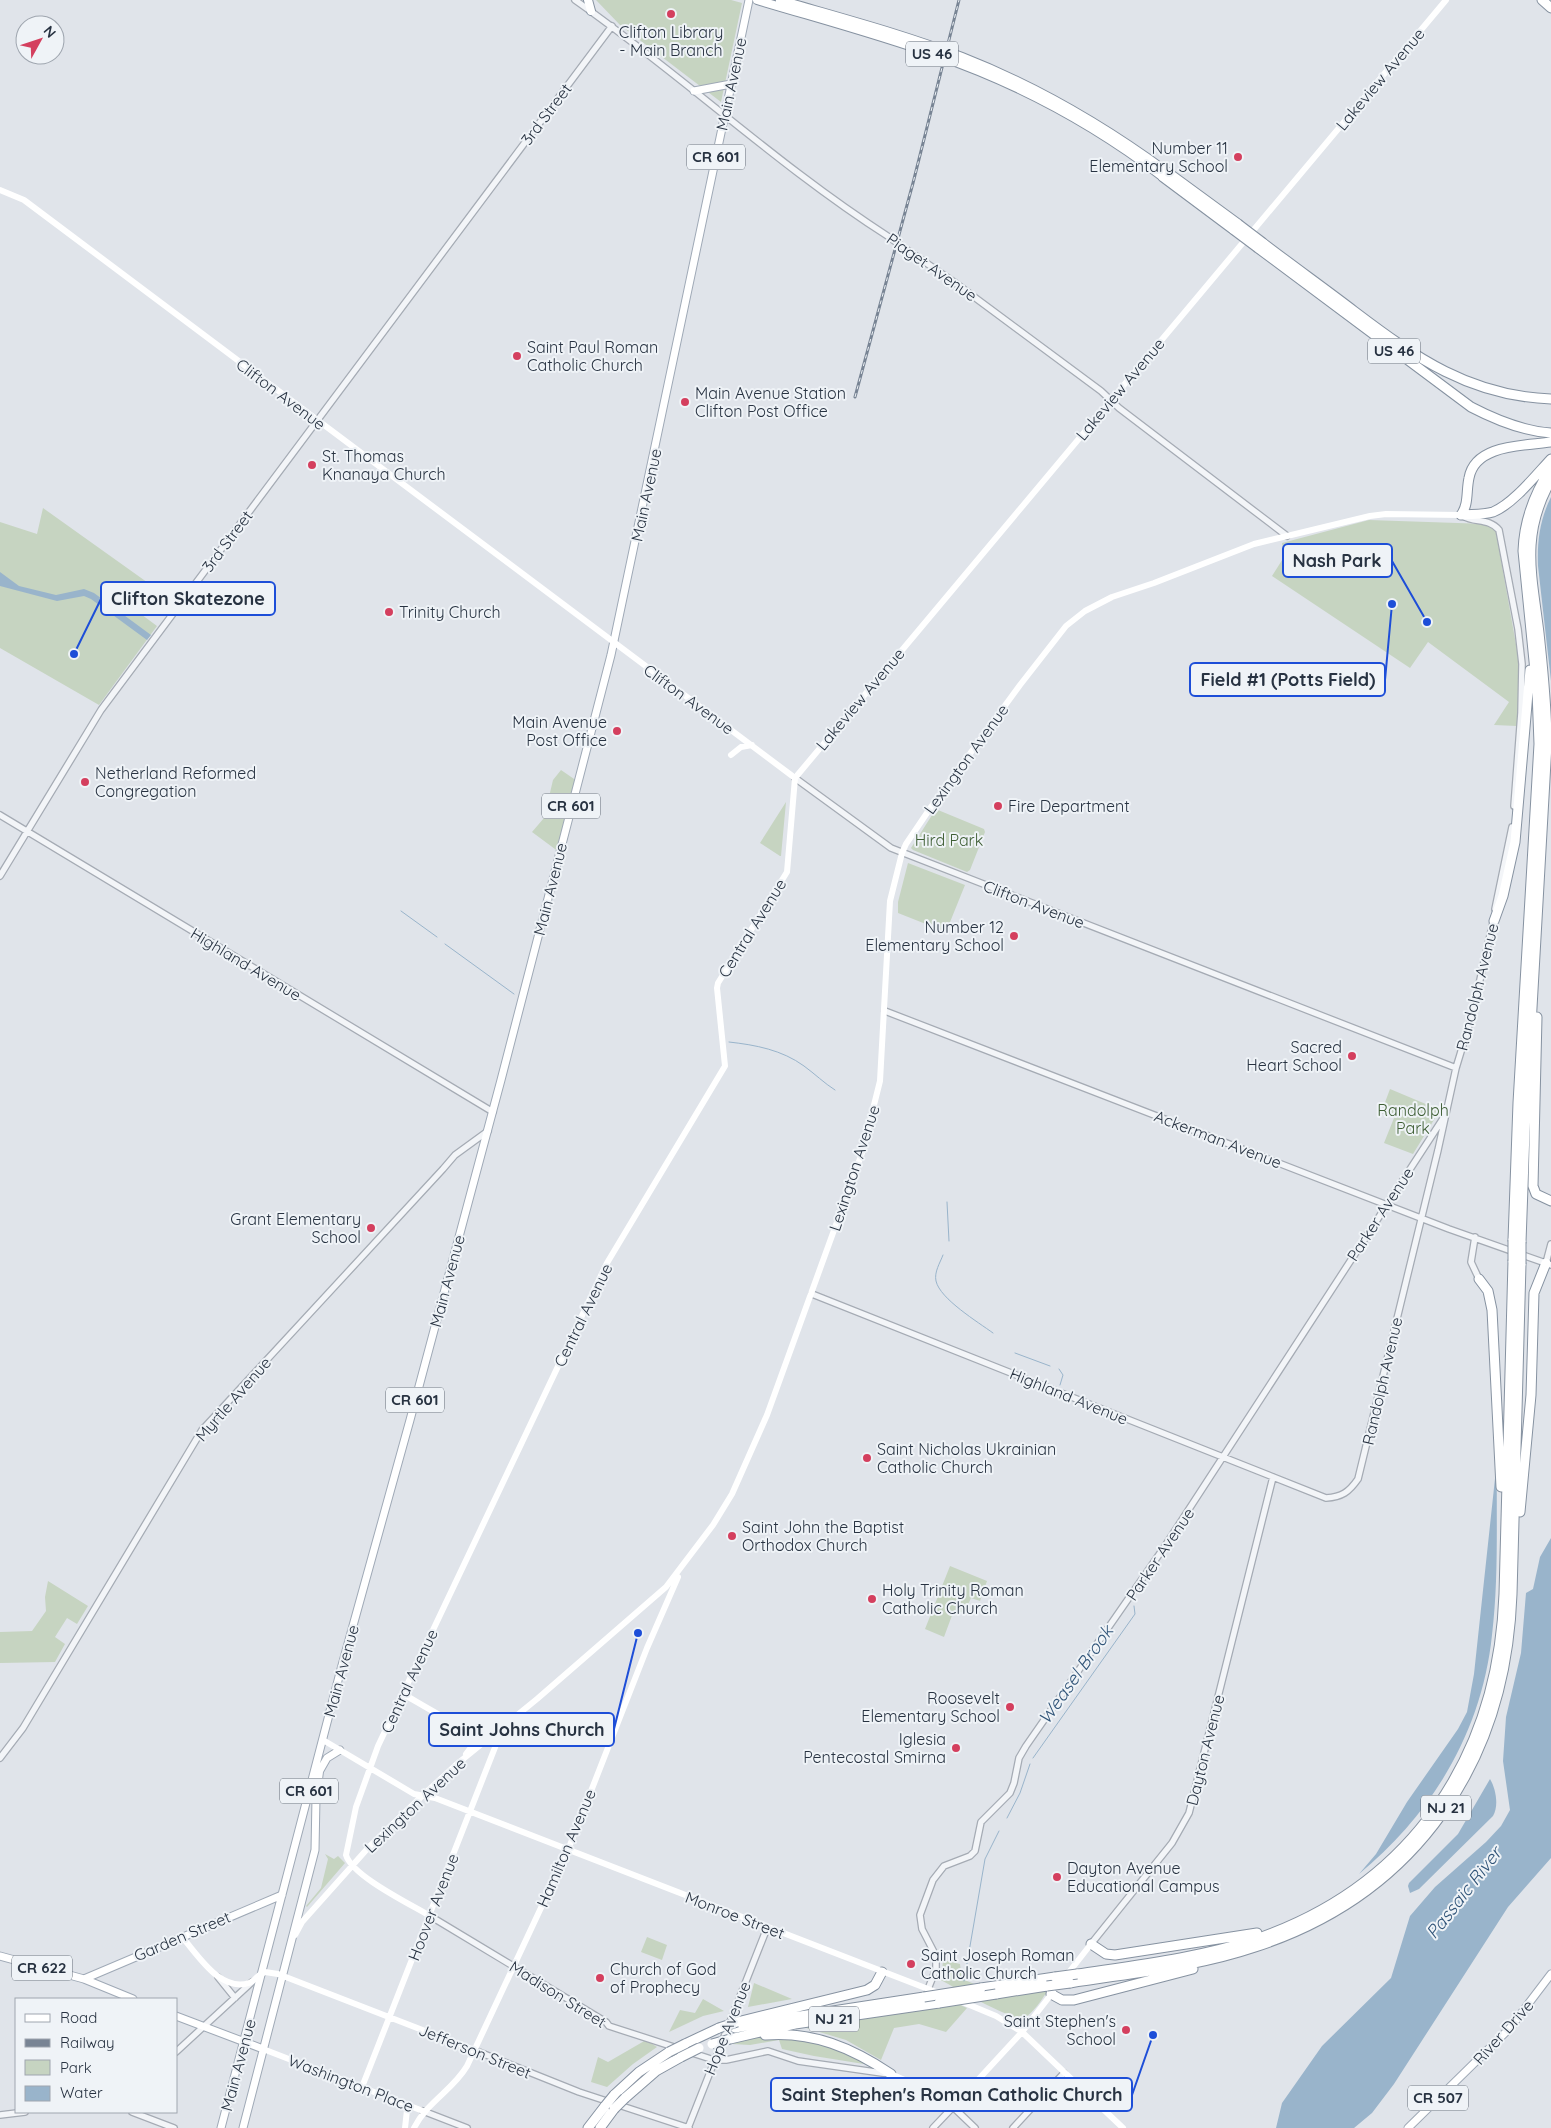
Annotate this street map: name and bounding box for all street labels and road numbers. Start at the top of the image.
street label: Lakeview Avenue [1331,24,1429,134]
street label: Main Avenue [711,36,751,132]
road number: US 46 [906,42,958,66]
street label: 3rd Street [516,79,576,149]
road number: CR 601 [687,144,745,170]
street label: Piaget Avenue [883,228,981,306]
street label: Lakeview Avenue [1071,334,1169,444]
road number: US 46 [1368,338,1420,364]
street label: Clifton Avenue [232,354,330,434]
street label: Main Avenue [626,447,666,543]
street label: 3rd Street [197,506,257,576]
street label: Lakeview Avenue [811,644,909,754]
street label: Clifton Avenue [640,660,738,738]
street label: Lexington Avenue [919,700,1013,818]
road number: CR 601 [542,794,600,818]
street label: Main Avenue [529,841,571,937]
street label: Central Avenue [714,875,790,981]
street label: Clifton Avenue [981,876,1087,932]
street label: Randolph Avenue [1451,921,1503,1053]
street label: Highland Avenue [187,923,305,1005]
street label: Lexington Avenue [824,1103,884,1233]
street label: Ackerman Avenue [1152,1106,1284,1172]
street label: Parker Avenue [1342,1163,1418,1265]
street label: Main Avenue [425,1233,469,1329]
street label: Central Avenue [549,1260,617,1370]
street label: Randolph Avenue [1358,1315,1406,1447]
street label: Myrtle Avenue [191,1353,275,1445]
street label: Highland Avenue [1007,1363,1131,1429]
road number: CR 601 [386,1388,444,1412]
street label: Parker Avenue [1122,1504,1198,1604]
street label: Main Avenue [319,1623,363,1719]
street label: Central Avenue [376,1626,442,1736]
street label: Dayton Avenue [1182,1692,1228,1808]
street label: Lexington Avenue [360,1753,470,1857]
road number: CR 601 [280,1778,338,1804]
street label: Hamilton Avenue [532,1786,600,1910]
road number: NJ 21 [1421,1796,1471,1820]
street label: Hoover Avenue [403,1850,463,1964]
street label: Monroe Street [683,1887,787,1943]
street label: Garden Street [131,1907,233,1965]
road number: CR 622 [12,1956,72,1980]
street label: Madison Street [506,1956,610,2032]
street label: Hope Avenue [699,1978,755,2078]
street label: River Drive [1469,1995,1537,2069]
road number: NJ 21 [809,2006,859,2032]
street label: Main Avenue [216,2017,260,2113]
street label: Jefferson Street [416,2019,534,2083]
street label: Washington Place [285,2050,417,2116]
road number: CR 507 [1408,2086,1468,2110]

